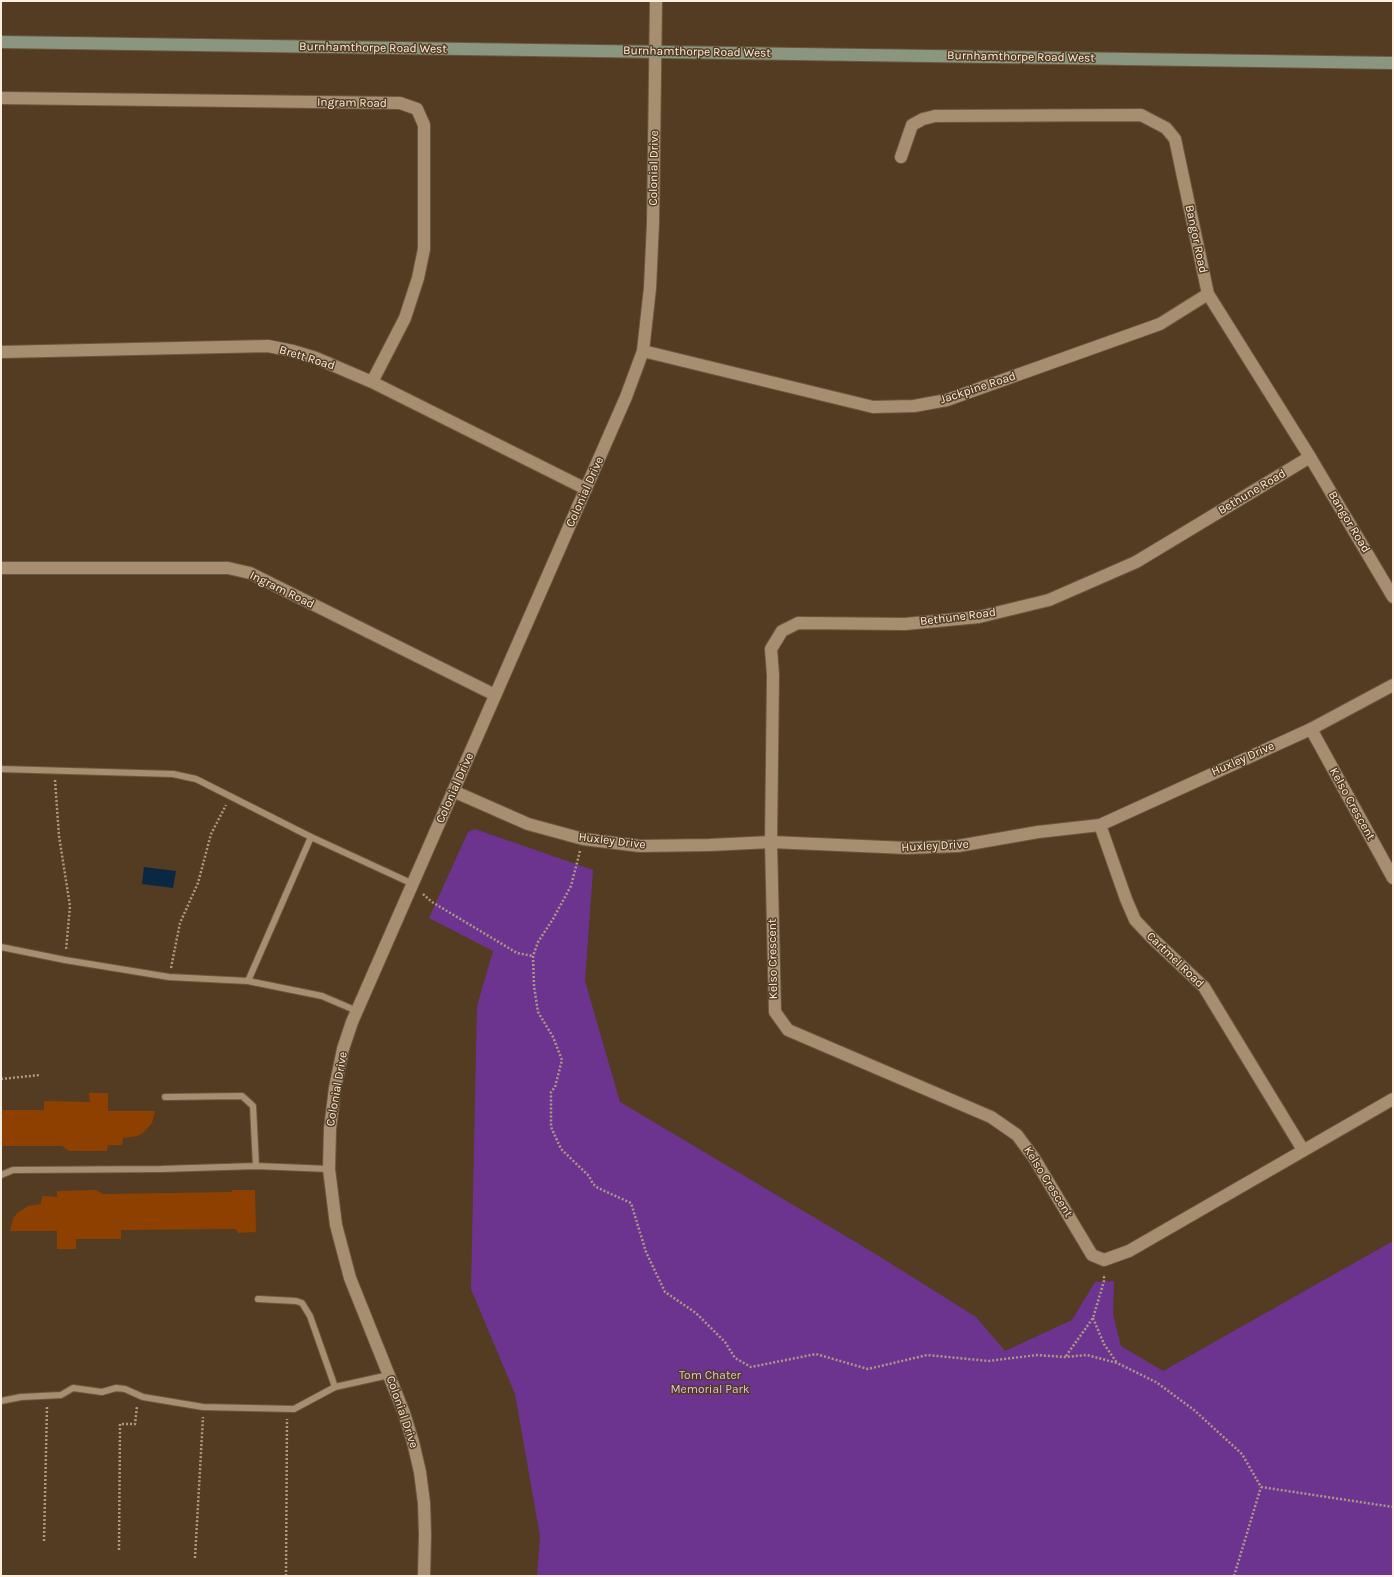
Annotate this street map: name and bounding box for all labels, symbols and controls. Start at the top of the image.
street label: Burnhamthorpe Road West [299,40,447,56]
street label: Burnhamthorpe Road West [623,44,771,60]
street label: Burnhamthorpe Road West [947,49,1095,65]
street label: Ingram Road [317,95,387,111]
street label: Colonial Drive [646,130,662,206]
street label: Bangor Road [1182,204,1210,274]
street label: Brett Road [277,343,337,373]
street label: Jackpine Road [938,369,1018,407]
street label: Colonial Drive [563,455,607,529]
street label: Bethune Road [1215,466,1289,518]
street label: Bangor Road [1325,489,1373,555]
street label: Ingram Road [247,568,317,612]
street label: Bethune Road [919,605,997,629]
street label: Huxley Drive [1209,739,1277,779]
street label: Colonial Drive [433,751,477,825]
street label: Kelso Crescent [1326,765,1378,843]
street label: Huxley Drive [578,830,646,852]
street label: Huxley Drive [901,837,969,855]
street label: Kelso Crescent [765,918,781,1000]
street label: Cartmel Road [1143,929,1207,991]
street label: Colonial Drive [323,1051,351,1127]
street label: Kelso Crescent [1020,1144,1076,1220]
park label: Tom Chater Memorial Park [670,1369,750,1397]
street label: Colonial Drive [383,1374,421,1450]

